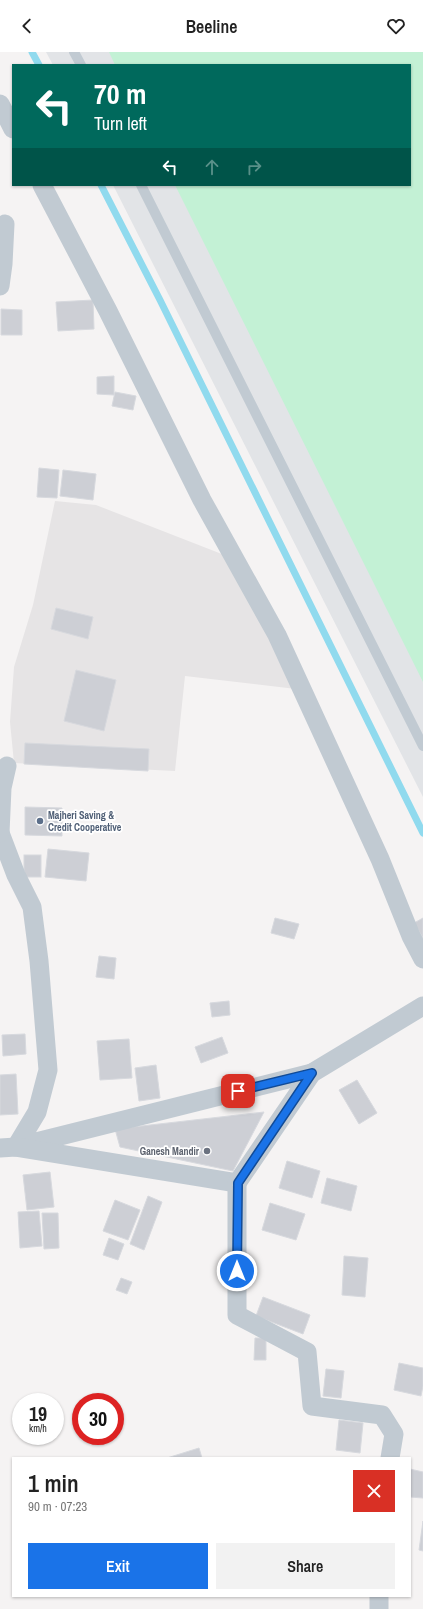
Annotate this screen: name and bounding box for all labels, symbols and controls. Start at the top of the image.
text: Beeline [186,14,237,39]
icon: back [16,15,38,37]
icon: heart [385,15,407,37]
text: 70 m [94,75,146,113]
icon: left [28,80,80,132]
text: Turn left [94,111,147,136]
icon: left [159,156,181,178]
icon: ahead [201,156,223,178]
icon: right [243,156,265,178]
place label: Majheri Saving & Credit Cooperative [48,809,122,834]
marker: Majheri Saving & Credit Cooperative [35,816,45,826]
pin [221,1074,255,1108]
icon: arrive [227,1080,249,1102]
place label: Ganesh Mandir [140,1145,200,1158]
marker: Ganesh Mandir [202,1146,212,1156]
position arrow [216,1250,258,1292]
speed limit sign: 30 [72,1393,124,1445]
text: 19 [29,1400,47,1427]
text: km/h [29,1422,47,1435]
text: 1 min [28,1467,79,1499]
button: close [353,1470,395,1512]
text: 90 m · 07:23 [28,1498,87,1515]
button: Exit [28,1543,208,1589]
button: Share [216,1543,395,1589]

